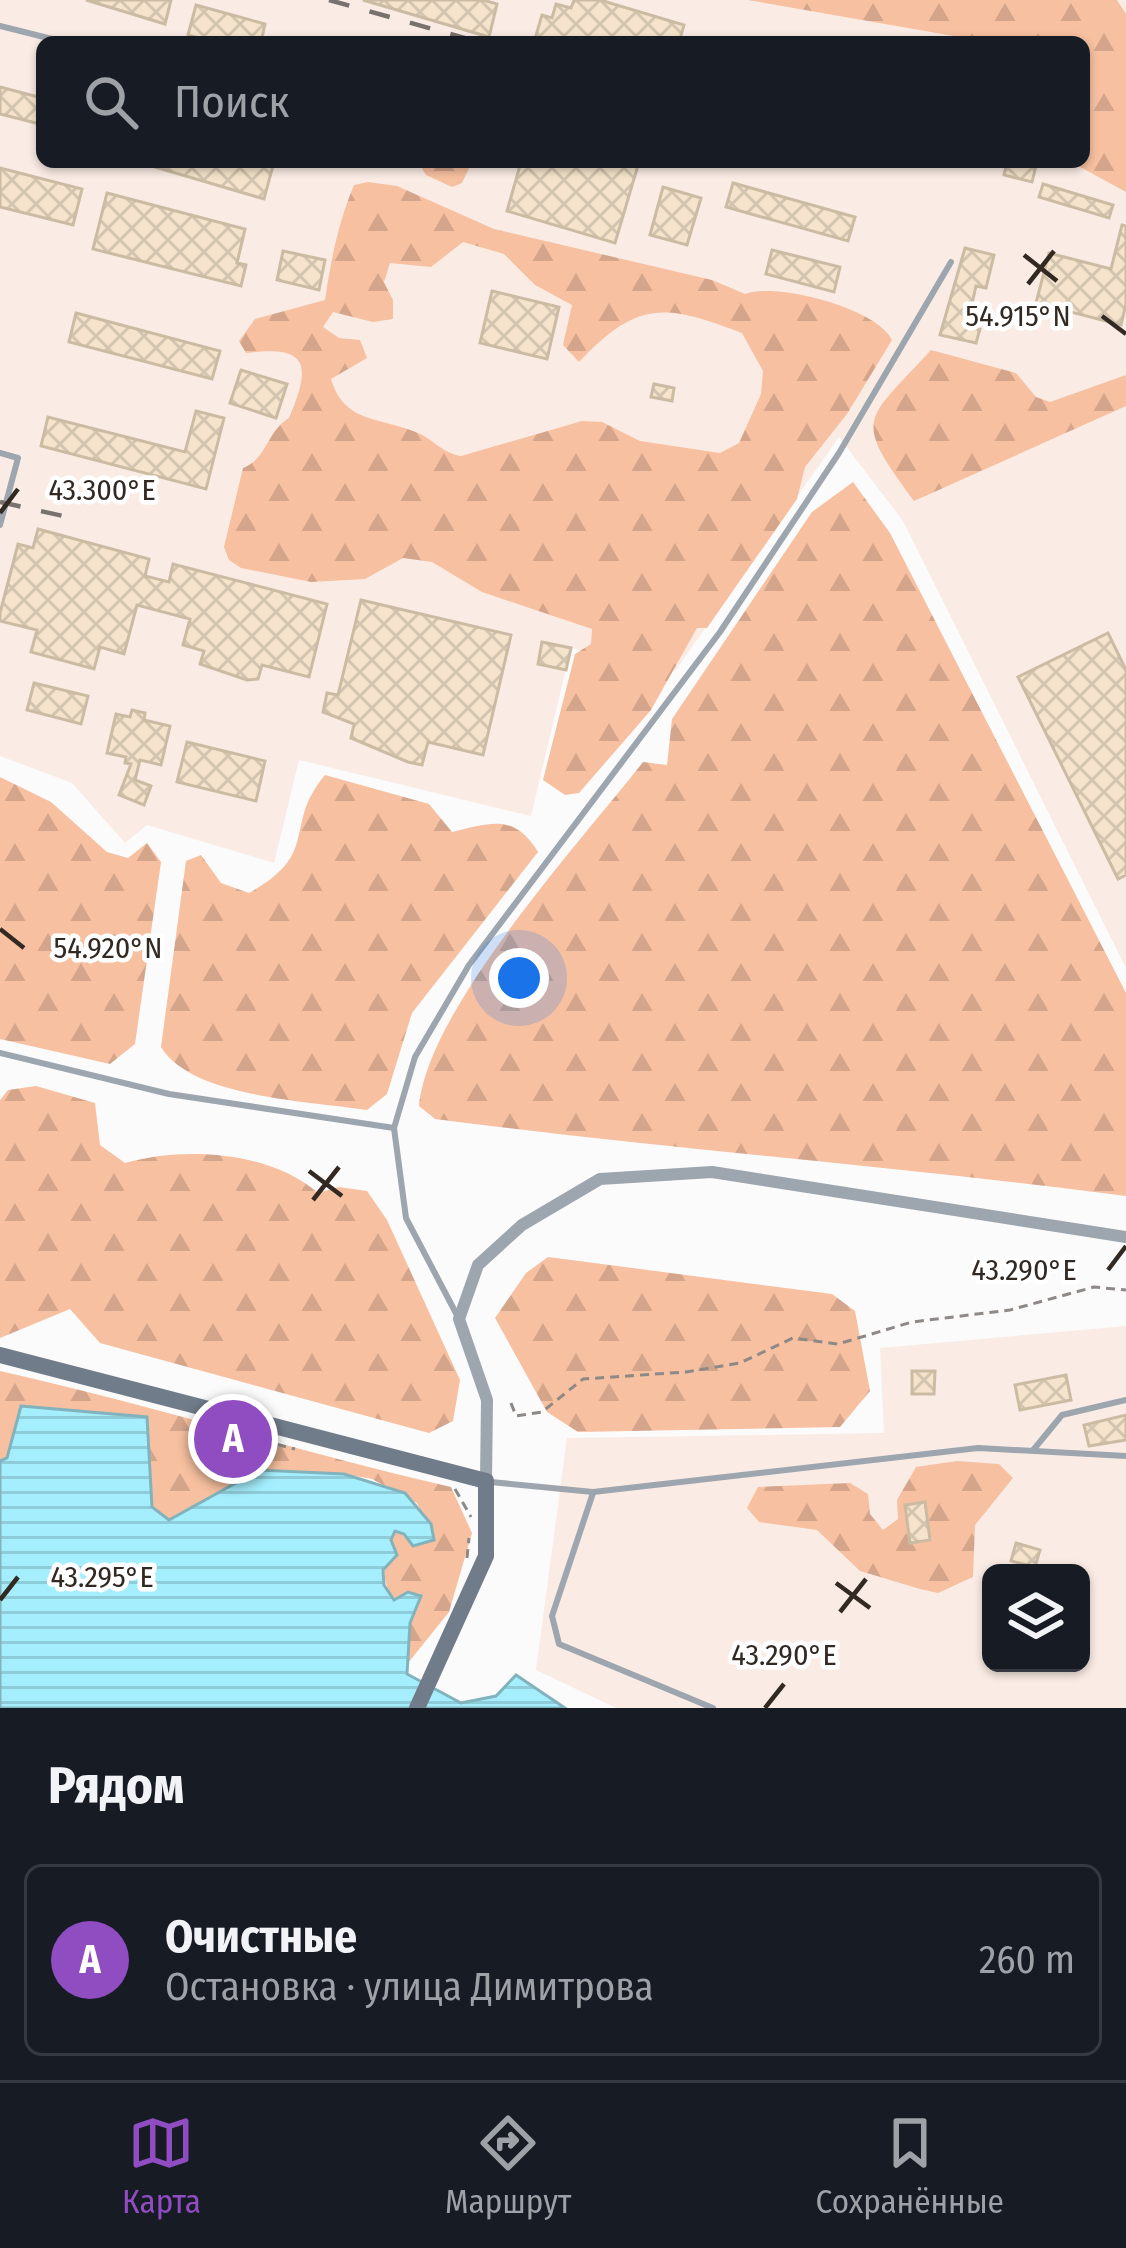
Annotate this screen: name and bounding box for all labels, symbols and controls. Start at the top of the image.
search box [36,36,1090,168]
icon: search [78,69,144,135]
text: Поиск [174,75,289,129]
text: 54.915°N [965,298,1071,334]
text: 43.300°E [48,472,156,508]
text: 54.920°N [53,930,163,966]
your location [489,948,549,1008]
text: 43.290°E [971,1252,1077,1288]
pin: A [194,1394,272,1484]
text: 43.295°E [50,1559,154,1595]
map controls [982,1564,1090,1672]
button: layers [982,1564,1090,1672]
text: 43.290°E [731,1637,837,1673]
text: Рядом [48,1755,184,1817]
text: Очистные [165,1910,357,1964]
text: A [79,1937,101,1983]
text: 260 m [979,1937,1075,1983]
text: Остановка · улица Димитрова [165,1964,654,2010]
tab: Карта [122,2110,201,2222]
tab: Маршрут [445,2110,571,2222]
tab: Сохранённые [816,2110,1004,2222]

